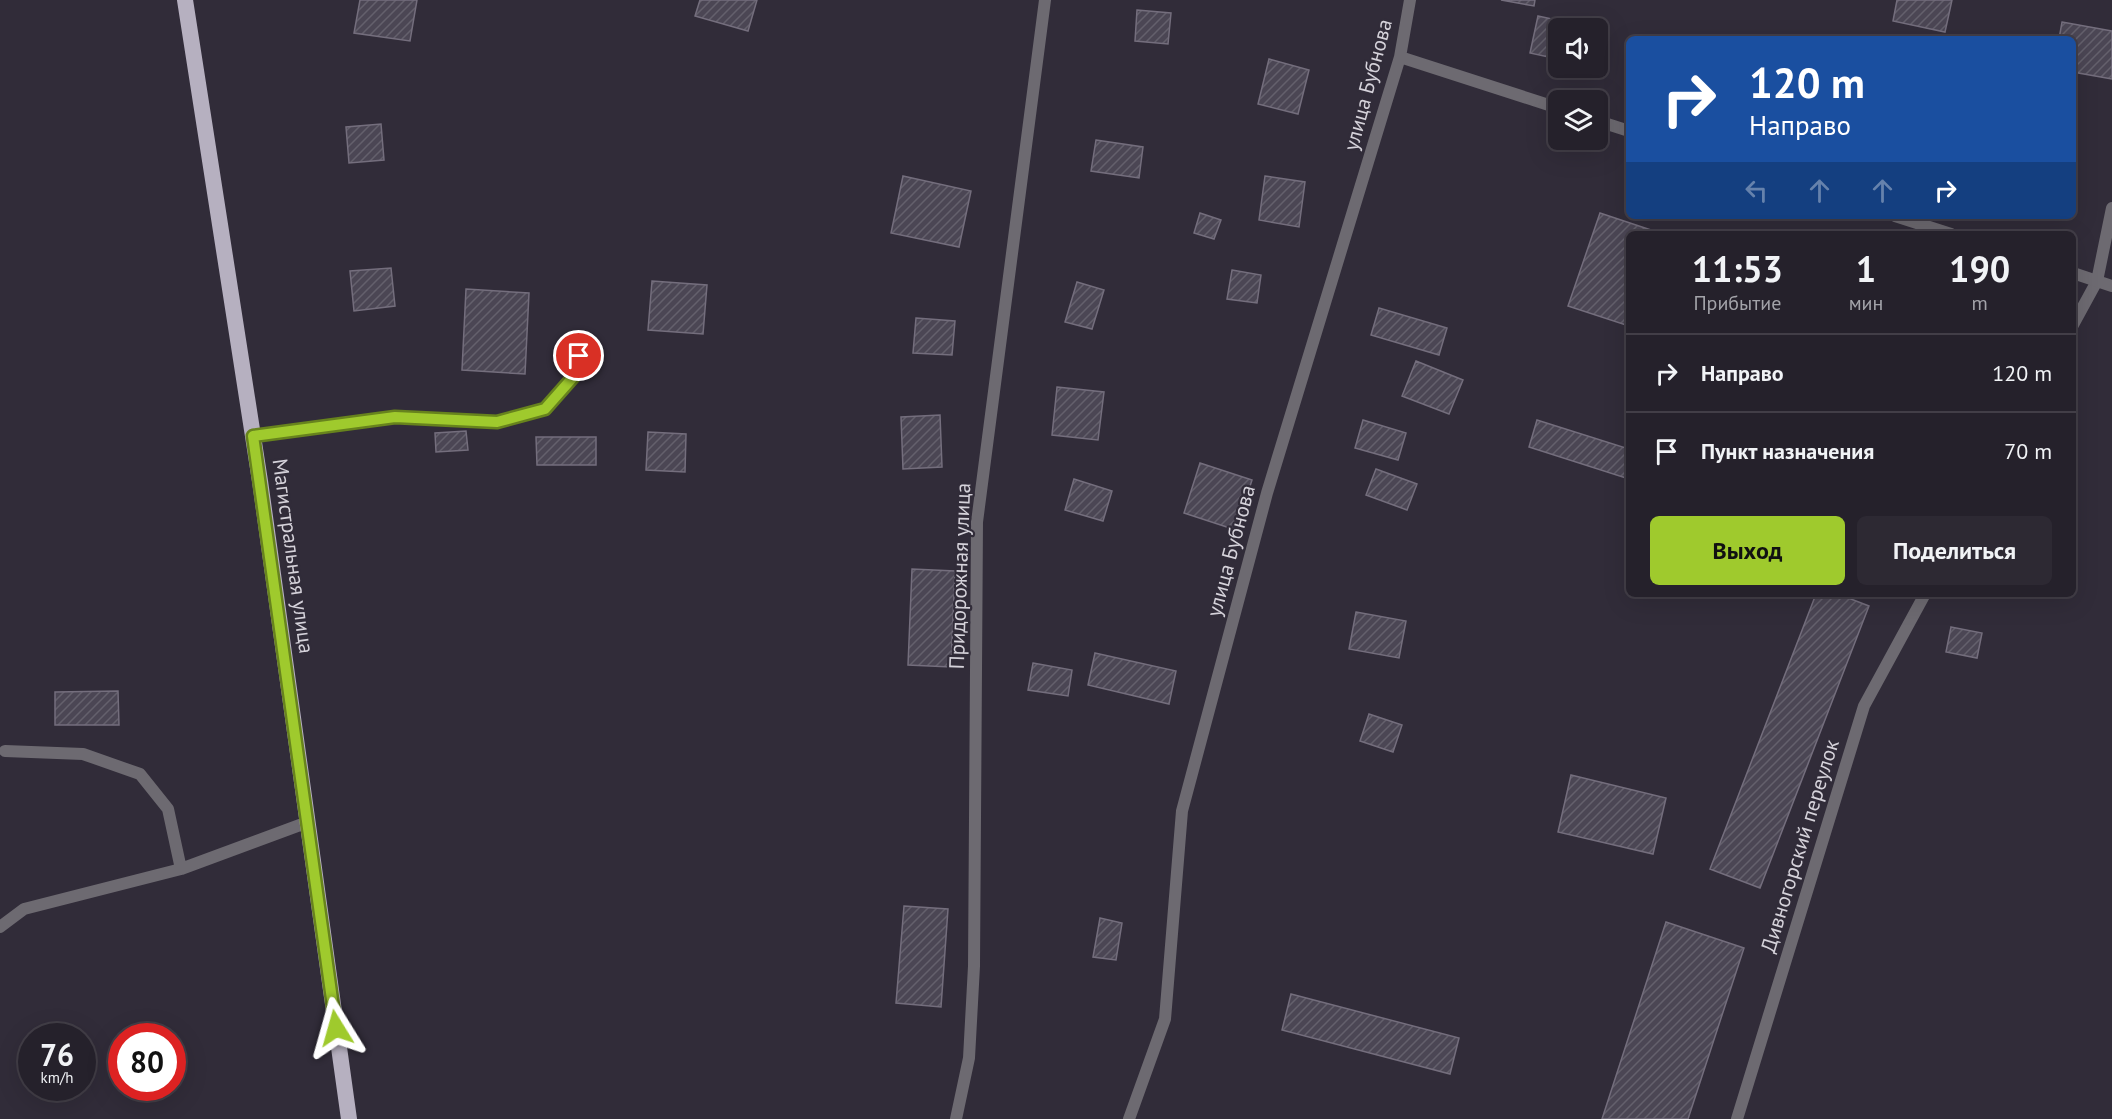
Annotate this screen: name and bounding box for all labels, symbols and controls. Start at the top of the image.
street label: улица Бубнова [1337,16,1398,154]
map controls [1548,18,1608,150]
button: sound [1548,18,1608,78]
text: 120 m [1749,55,1865,110]
icon: right [1650,60,1728,138]
button: layers [1548,90,1608,150]
text: Направо [1749,108,1851,142]
icon: left [1740,174,1773,207]
icon: ahead [1803,174,1836,207]
icon: ahead [1866,174,1899,207]
icon: right [1929,174,1962,207]
text: 11:53 [1692,245,1783,292]
text: 1 [1856,245,1876,292]
text: 190 [1949,245,2010,292]
text: Прибытие [1693,290,1781,316]
text: мин [1849,290,1883,316]
text: m [1972,290,1988,316]
pin [553,330,604,381]
icon: arrive [562,339,595,372]
icon: right [1650,357,1683,390]
text: Направо [1701,359,1784,387]
text: 120 m [1992,359,2052,387]
icon: arrive [1650,435,1683,468]
text: Пункт назначения [1701,437,1874,465]
text: 70 m [2004,437,2052,465]
street label: Магистральная улица [266,457,321,655]
street label: Придорожная улица [943,482,976,670]
street label: улица Бубнова [1200,482,1261,620]
button: Выход [1650,516,1845,585]
button: Поделиться [1857,516,2052,585]
street label: Дивногорский переулок [1754,736,1845,956]
position arrow [304,996,368,1060]
speed limit sign: 80 [108,1023,186,1101]
text: 76 [40,1035,74,1074]
text: km/h [41,1068,73,1087]

